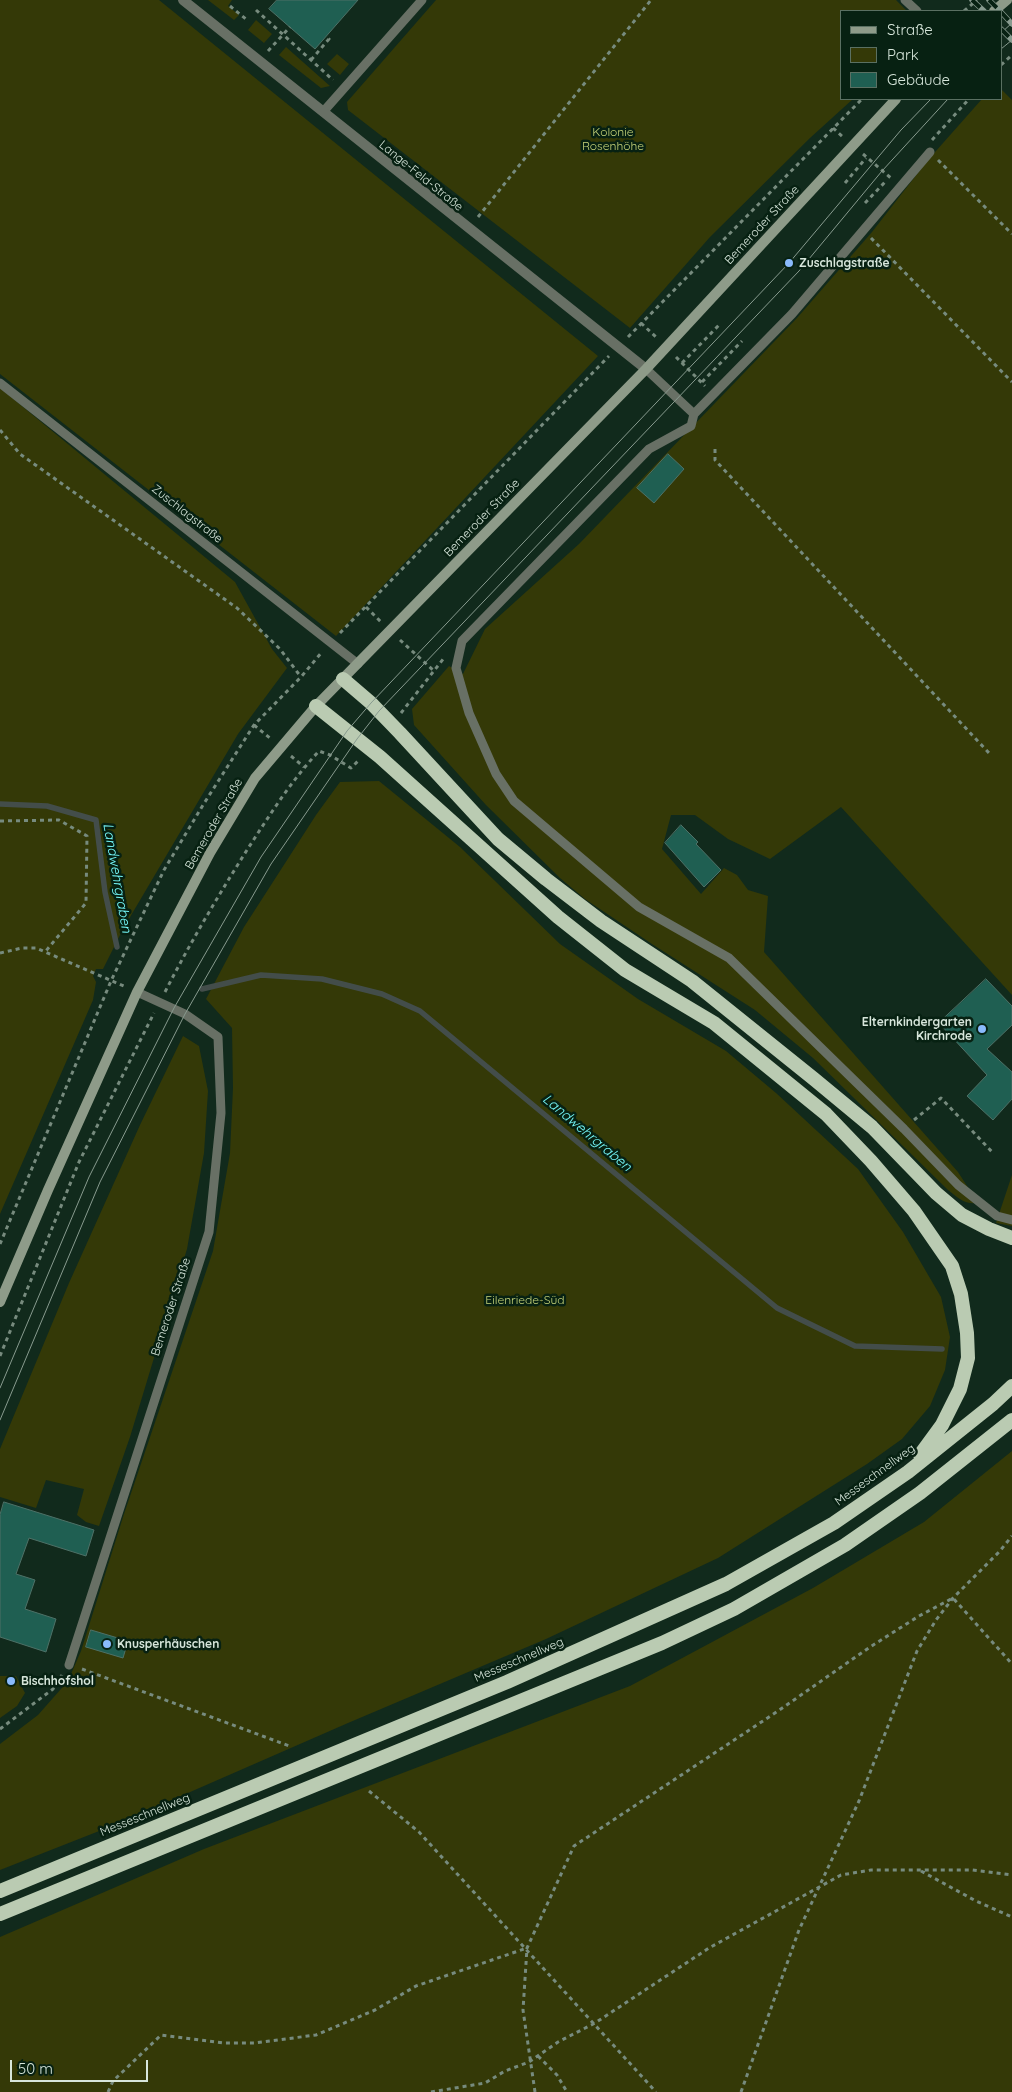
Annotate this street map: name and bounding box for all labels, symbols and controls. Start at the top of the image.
legend [840,10,1002,100]
text: Straße [887,20,933,39]
text: Park [887,45,919,64]
text: Gebäude [887,70,950,89]
park label: Kolonie Rosenhöhe [582,125,644,153]
street label: Lange-Feld-Straße [376,138,466,214]
street label: Bemeroder Straße [722,183,802,267]
place label: Zuschlagstraße [799,256,890,270]
marker: Zuschlagstraße [783,257,795,269]
street label: Bemeroder Straße [441,476,523,560]
street label: Zuschlagstraße [149,482,225,546]
street label: Bemeroder Straße [182,776,246,872]
water label: Landwehrgraben [99,822,135,934]
place label: Elternkindergarten Kirchrode [862,1015,972,1043]
marker: Elternkindergarten Kirchrode [976,1023,988,1035]
water label: Landwehrgraben [539,1091,635,1175]
street label: Bemeroder Straße [148,1256,194,1358]
park label: Eilenriede-Süd [485,1293,565,1307]
street label: Messeschnellweg [832,1441,918,1509]
street label: Messeschnellweg [472,1635,566,1685]
place label: Knusperhäuschen [117,1637,219,1651]
marker: Knusperhäuschen [101,1638,113,1650]
place label: Bischhofshol [21,1674,94,1688]
marker: Bischhofshol [5,1675,17,1687]
street label: Messeschnellweg [98,1790,192,1840]
scale bar [12,2050,150,2082]
text: 50 m [18,2059,53,2078]

